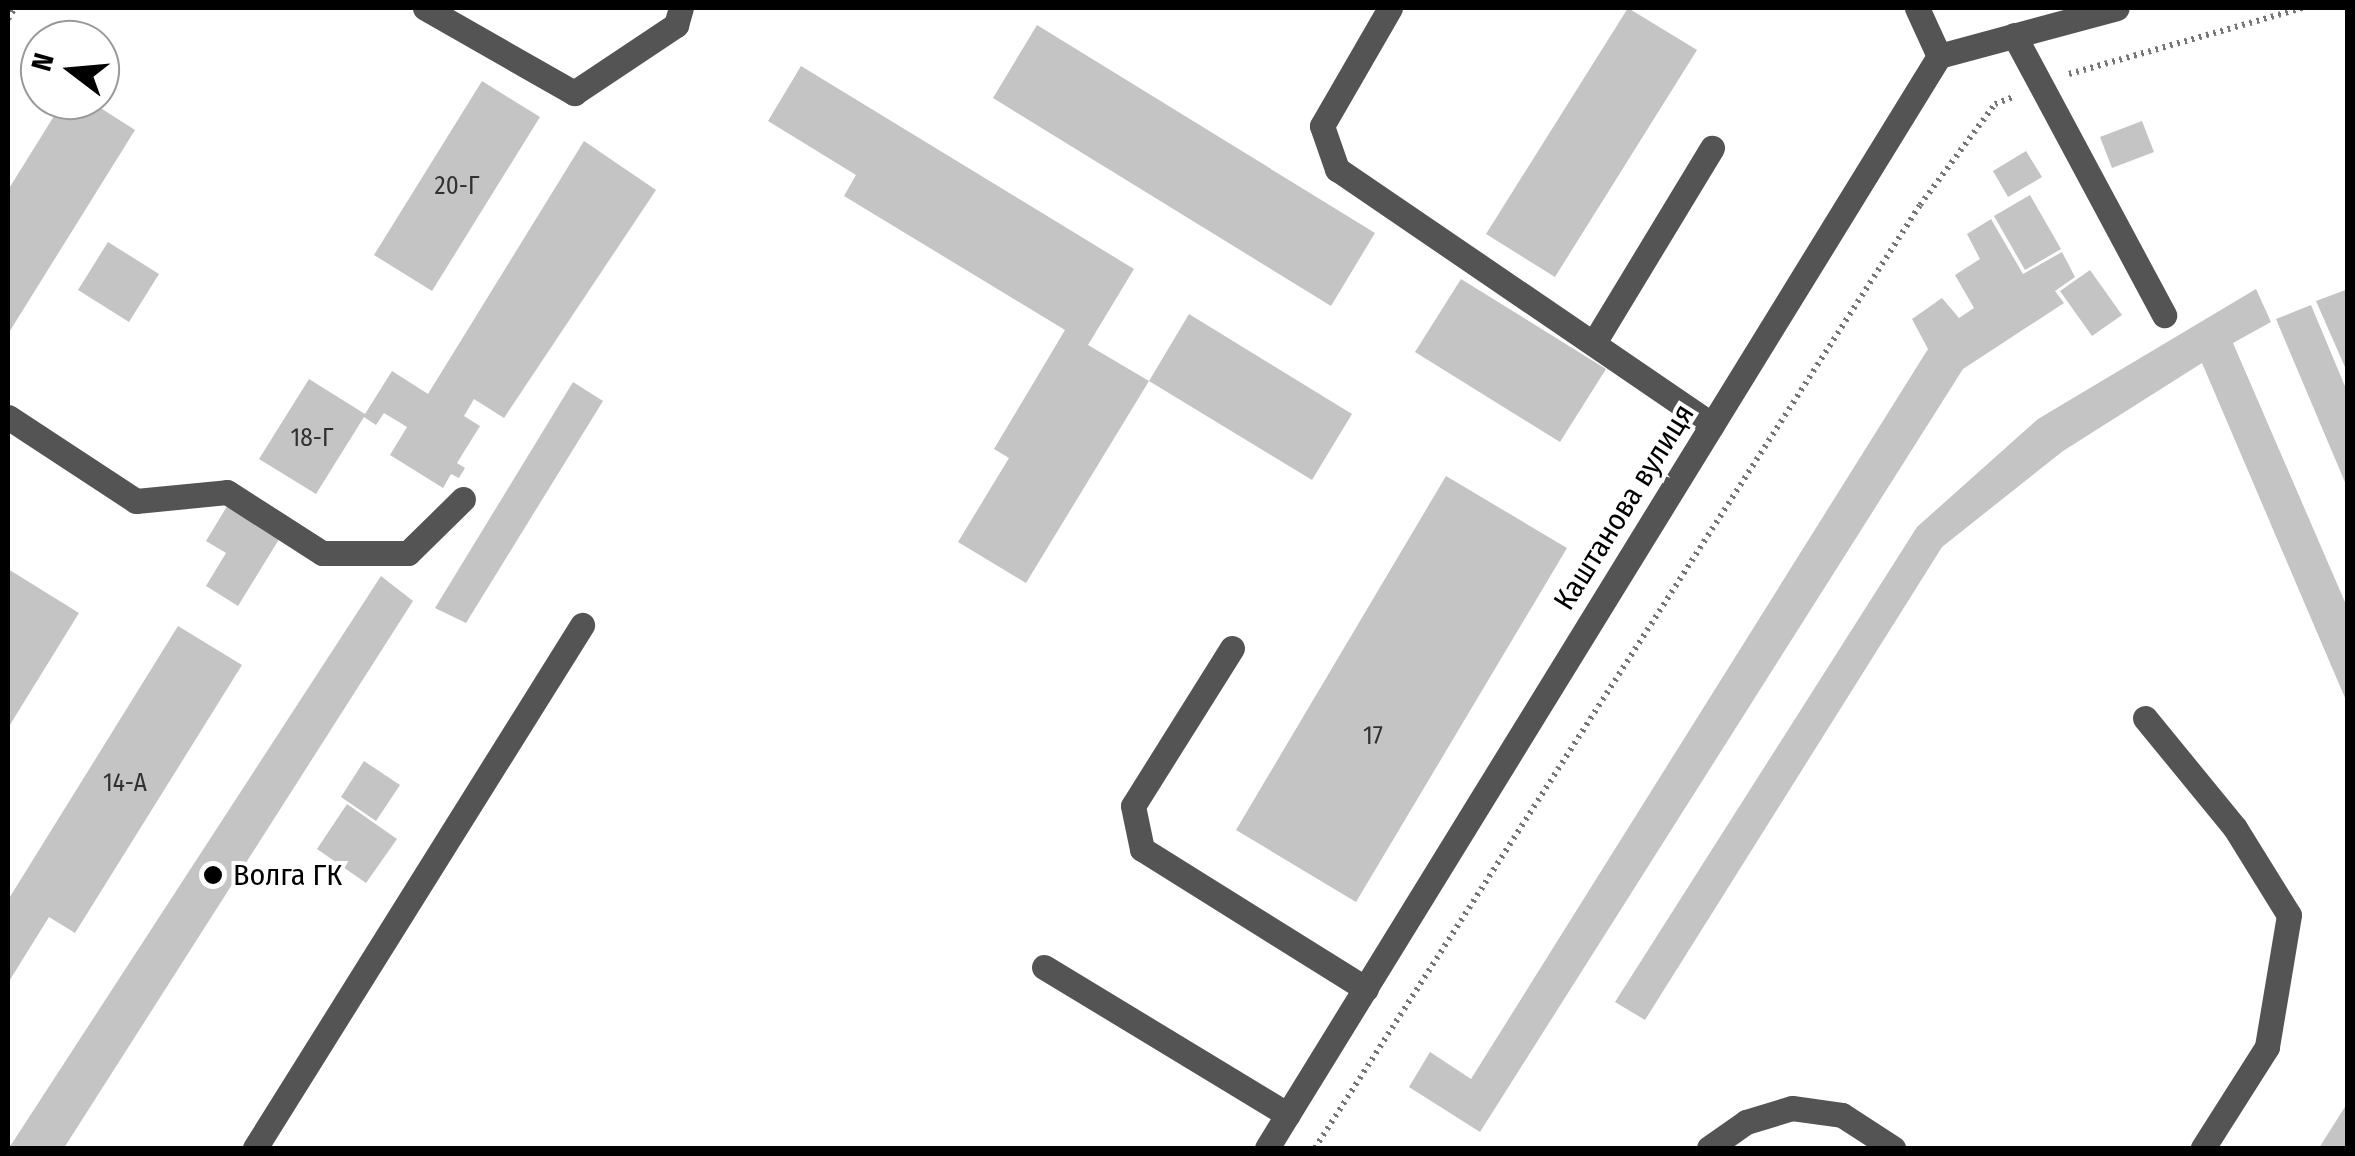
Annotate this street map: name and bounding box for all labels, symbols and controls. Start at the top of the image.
north arrow [20,20,120,120]
text: N [24,50,61,75]
house number: 20-Г [435,171,479,201]
street label: Каштанова вулиця [1546,397,1702,617]
house number: 18-Г [291,423,333,453]
house number: 17 [1363,721,1383,751]
house number: 14-А [103,768,147,798]
place label: Волга ГК [233,857,342,893]
marker: Волга ГК [202,864,224,886]

